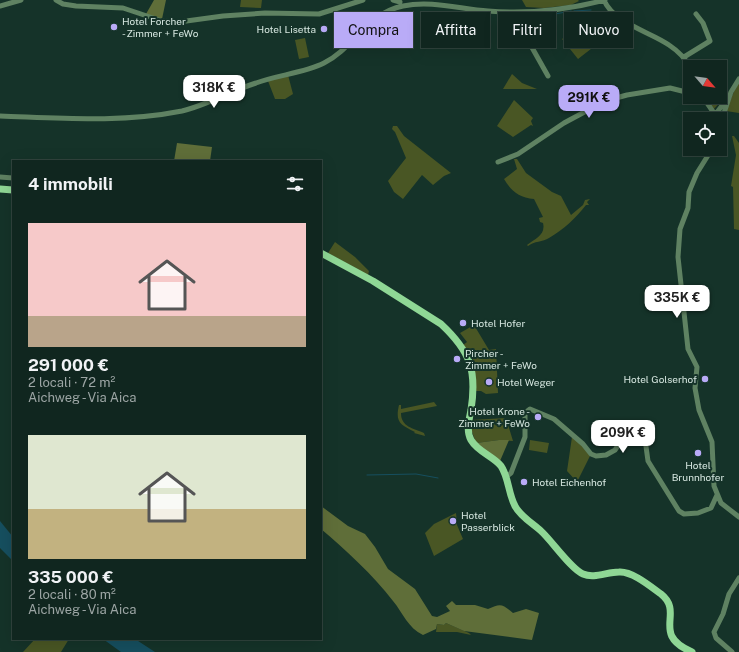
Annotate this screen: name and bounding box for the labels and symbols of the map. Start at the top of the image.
place label: Hotel Forcher - Zimmer + FeWo [122,15,199,39]
marker: Hotel Forcher - Zimmer + FeWo [109,22,119,32]
place label: Hotel Lisetta [257,23,316,35]
marker: Hotel Lisetta [319,24,329,34]
north arrow [683,60,727,104]
pin: 318K € [181,75,247,109]
pin: 291K € [556,85,622,119]
pin: 335K € [644,285,710,319]
place label: Hotel Hofer [471,317,526,329]
marker: Hotel Hofer [458,318,468,328]
place label: Pircher - Zimmer + FeWo [465,347,537,371]
marker: Pircher - Zimmer + FeWo [452,354,462,364]
place label: Hotel Golserhof [623,373,697,385]
marker: Hotel Golserhof [700,374,710,384]
place label: Hotel Weger [497,376,555,388]
marker: Hotel Weger [484,377,494,387]
place label: Hotel Krone - Zimmer + FeWo [458,405,530,429]
marker: Hotel Krone - Zimmer + FeWo [533,412,543,422]
pin: 209K € [590,420,656,454]
marker: Hotel Brunnhofer [693,448,703,458]
place label: Hotel Brunnhofer [672,459,724,483]
place label: Hotel Eichenhof [532,476,606,488]
marker: Hotel Eichenhof [519,477,529,487]
place label: Hotel Passerblick [461,509,515,533]
marker: Hotel Passerblick [448,516,458,526]

